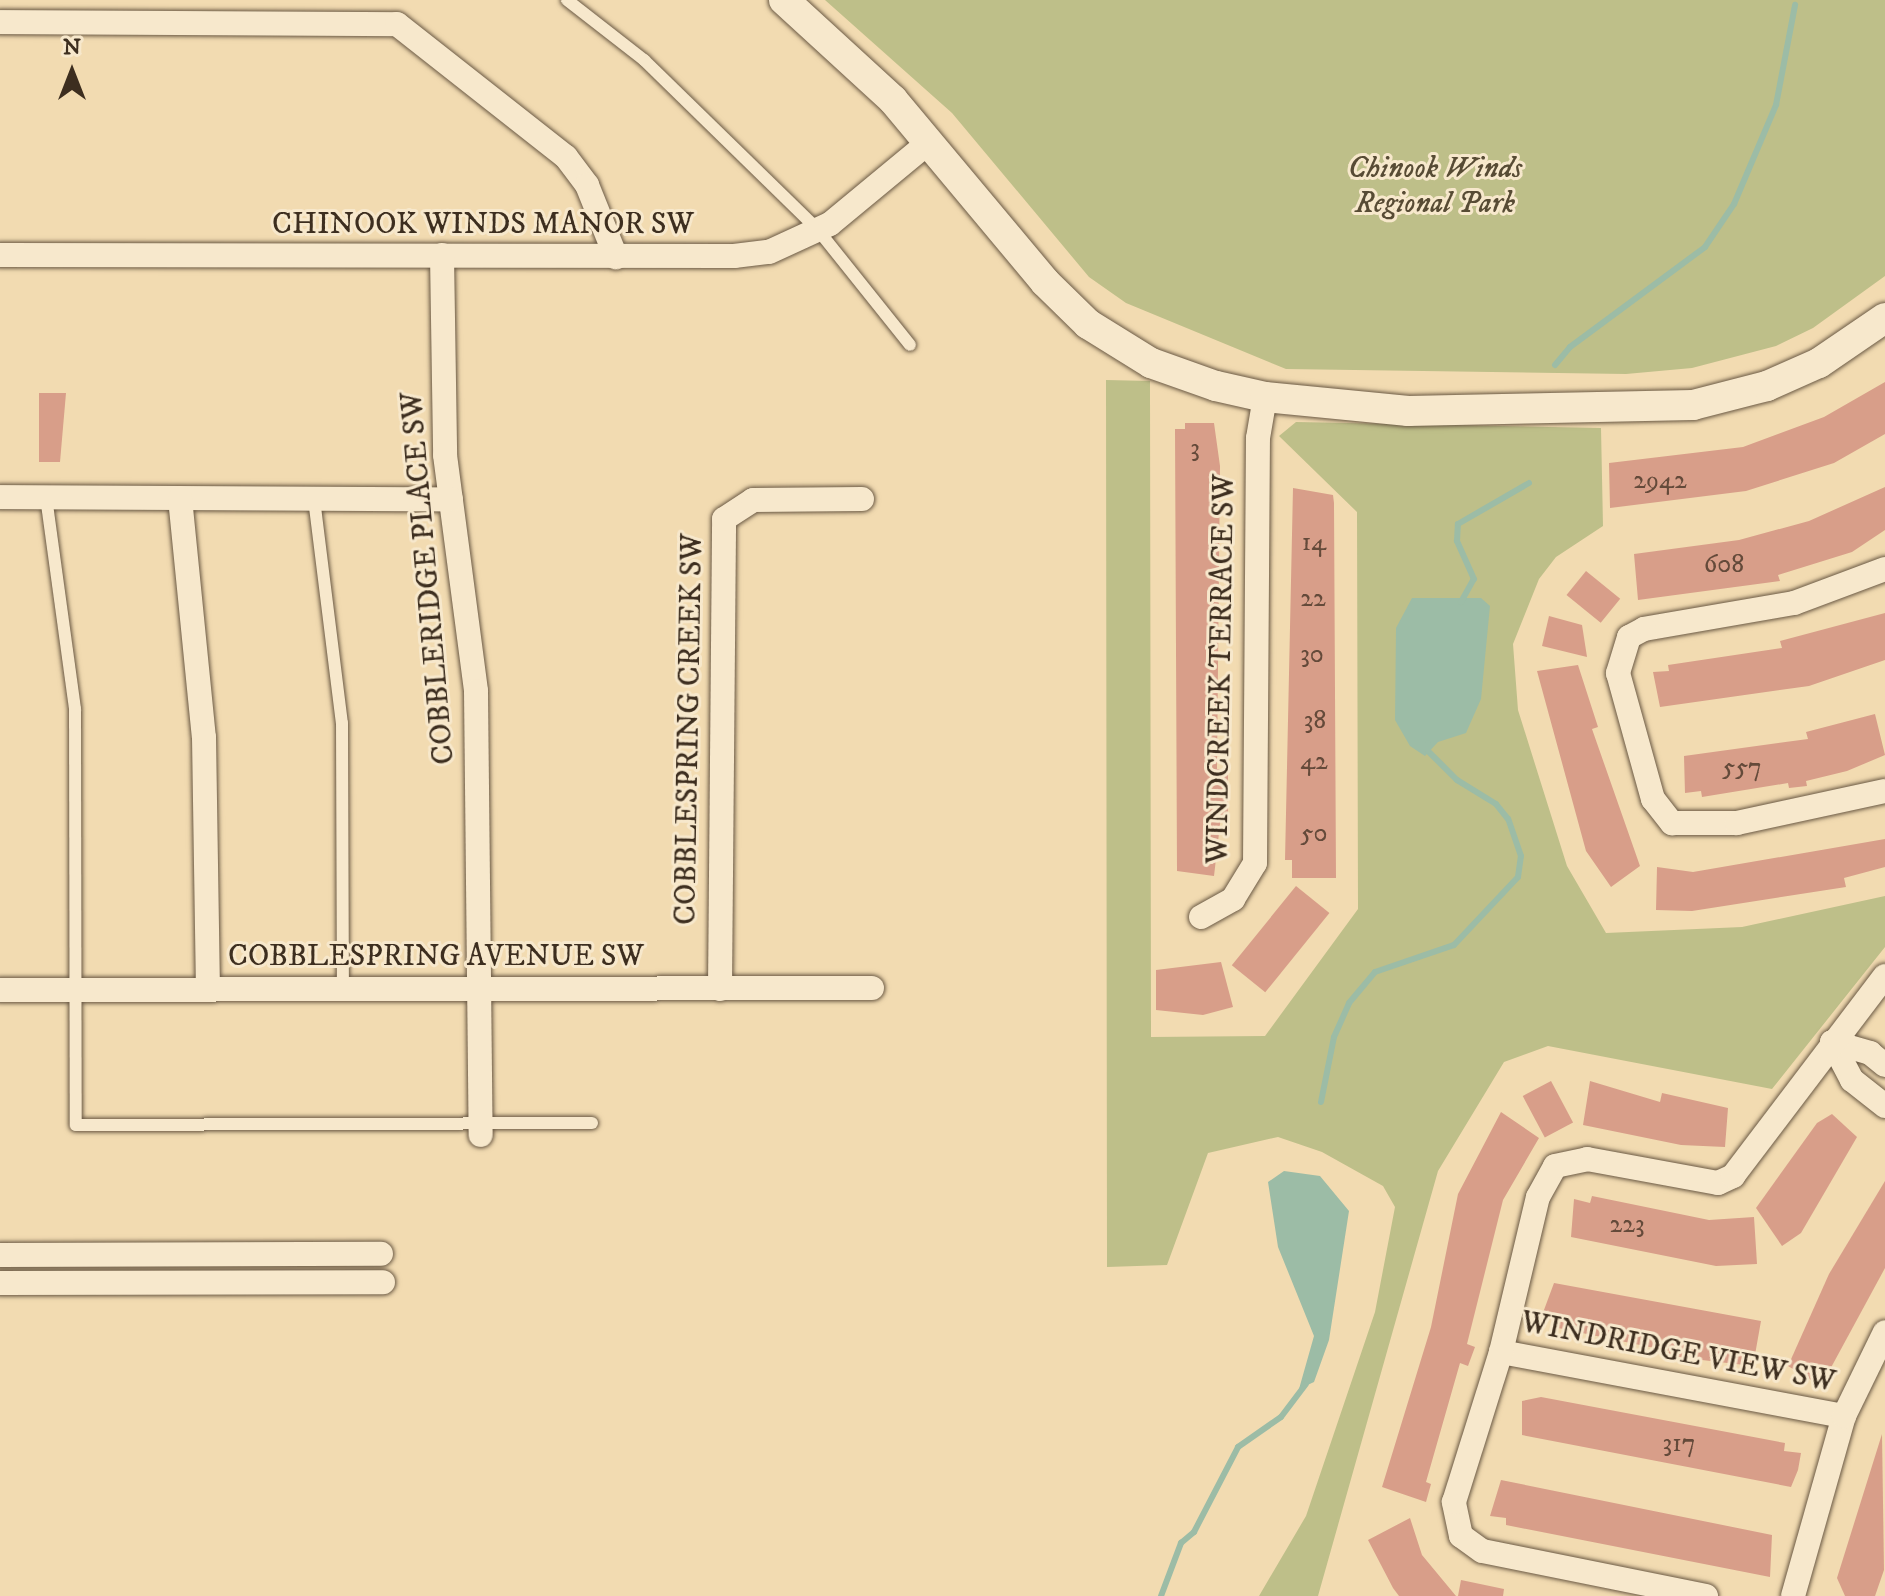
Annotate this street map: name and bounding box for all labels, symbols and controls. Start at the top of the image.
north arrow [32,32,112,112]
text: N [63,34,81,61]
park label: Chinook Winds Regional Park [1348,151,1522,222]
street label: CHINOOK WINDS MANOR SW [272,207,694,243]
street label: COBBLERIDGE PLACE SW [395,390,463,766]
house number: 3 [1190,433,1200,465]
house number: 2942 [1633,465,1687,497]
street label: WINDCREEK TERRACE SW [1201,474,1243,864]
house number: 14 [1302,527,1326,559]
street label: COBBLESPRING CREEK SW [669,533,711,925]
house number: 608 [1704,549,1744,581]
house number: 22 [1300,583,1326,615]
house number: 30 [1300,639,1324,671]
house number: 38 [1304,705,1326,737]
house number: 42 [1300,746,1328,778]
house number: 557 [1722,752,1762,784]
house number: 50 [1301,818,1327,850]
street label: COBBLESPRING AVENUE SW [228,939,644,975]
house number: 223 [1609,1209,1645,1241]
street label: WINDRIDGE VIEW SW [1518,1305,1838,1401]
house number: 317 [1663,1428,1695,1460]

